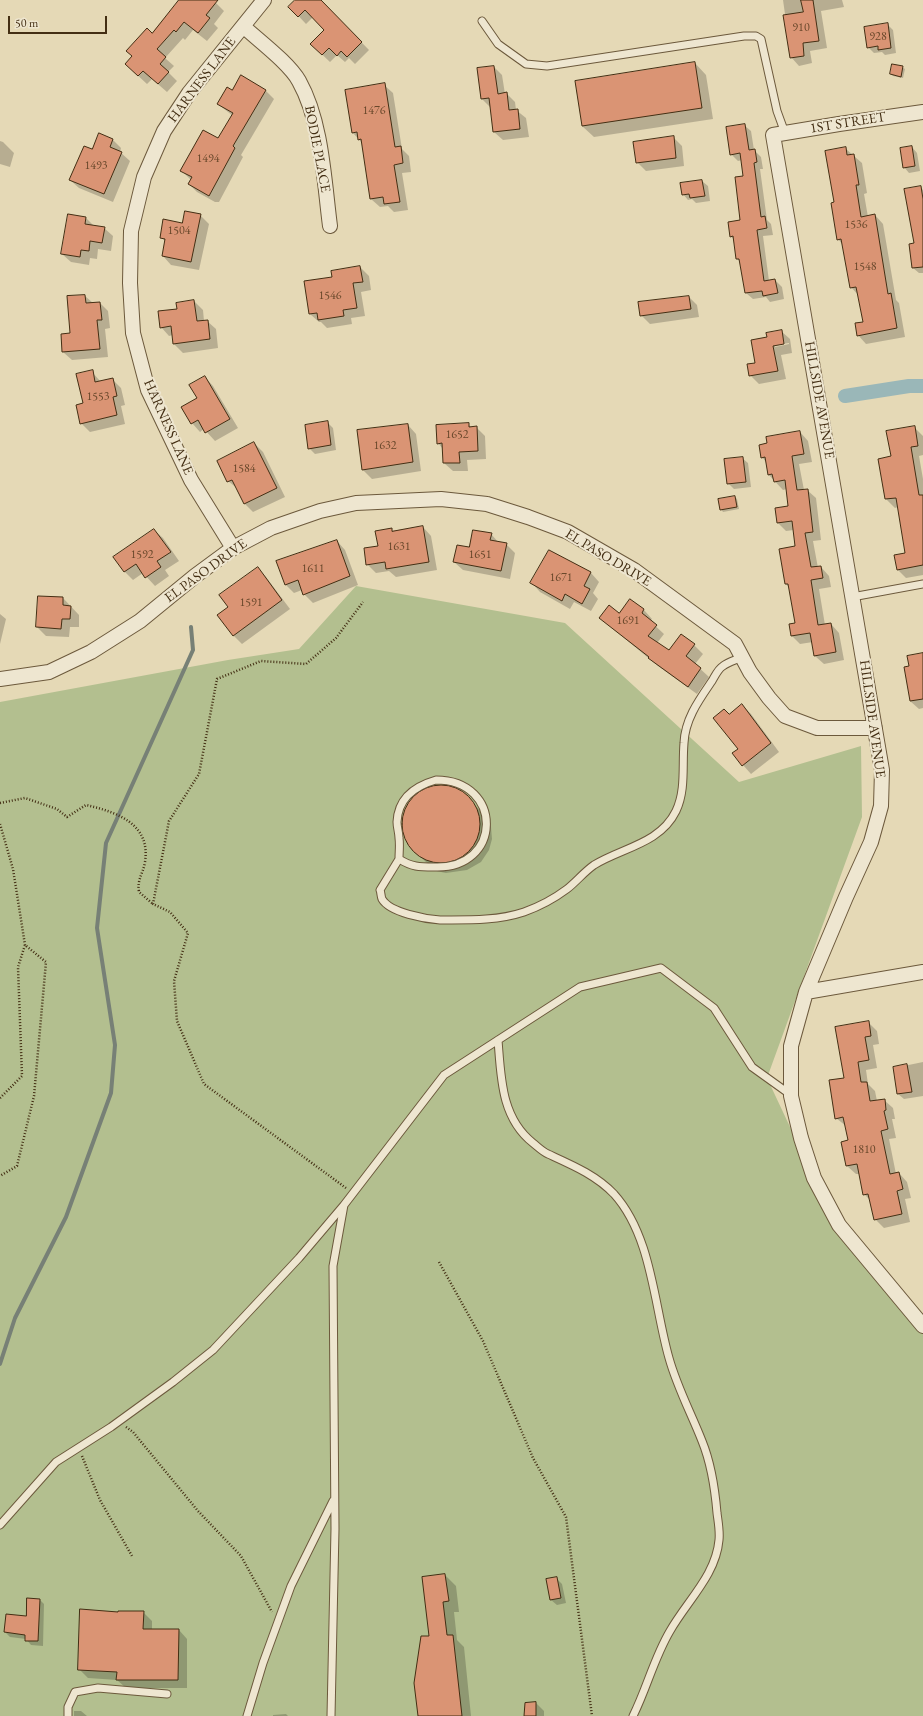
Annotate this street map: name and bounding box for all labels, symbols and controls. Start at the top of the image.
scale bar [10,8,109,34]
text: 50 m [15,15,38,31]
house number: 910 [792,21,810,35]
house number: 928 [869,30,887,44]
street label: HARNESS LANE [164,34,240,126]
street label: BODIE PLACE [300,104,334,194]
house number: 1476 [362,104,386,118]
street label: 1ST STREET [809,109,887,137]
house number: 1494 [196,152,220,166]
house number: 1493 [84,159,108,173]
house number: 1536 [844,218,868,232]
house number: 1504 [167,224,191,238]
house number: 1548 [853,260,877,274]
house number: 1546 [318,289,342,303]
street label: HILLSIDE AVENUE [800,340,838,460]
street label: HARNESS LANE [139,377,197,477]
house number: 1553 [86,390,110,404]
house number: 1652 [445,428,469,442]
house number: 1632 [373,439,397,453]
house number: 1584 [232,462,256,476]
street label: EL PASO DRIVE [562,526,654,590]
street label: EL PASO DRIVE [162,536,250,606]
house number: 1631 [387,540,411,554]
house number: 1592 [130,548,154,562]
house number: 1651 [468,548,492,562]
house number: 1611 [301,562,325,576]
house number: 1671 [549,571,573,585]
house number: 1591 [239,596,263,610]
house number: 1691 [616,614,640,628]
street label: HILLSIDE AVENUE [855,659,889,779]
house number: 1810 [852,1143,876,1157]

